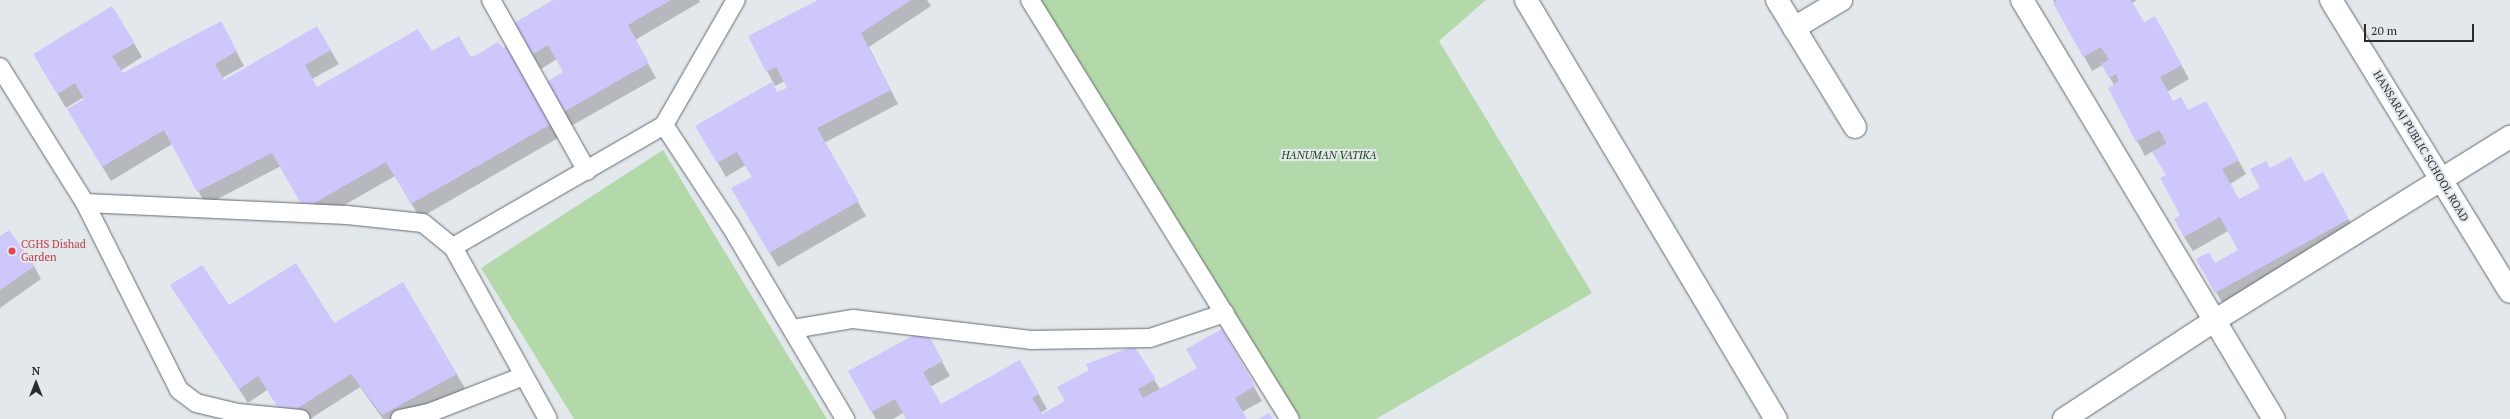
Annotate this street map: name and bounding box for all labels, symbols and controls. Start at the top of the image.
scale bar [2366,16,2476,42]
text: 20 m [2371,23,2397,38]
street label: HANSARAJ PUBLIC SCHOOL ROAD [2371,68,2471,224]
park label: HANUMAN VATIKA [1281,148,1377,162]
place label: CGHS Dishad Garden [21,238,86,264]
marker: CGHS Dishad Garden [6,245,18,257]
north arrow [16,363,56,403]
text: N [32,364,40,378]

